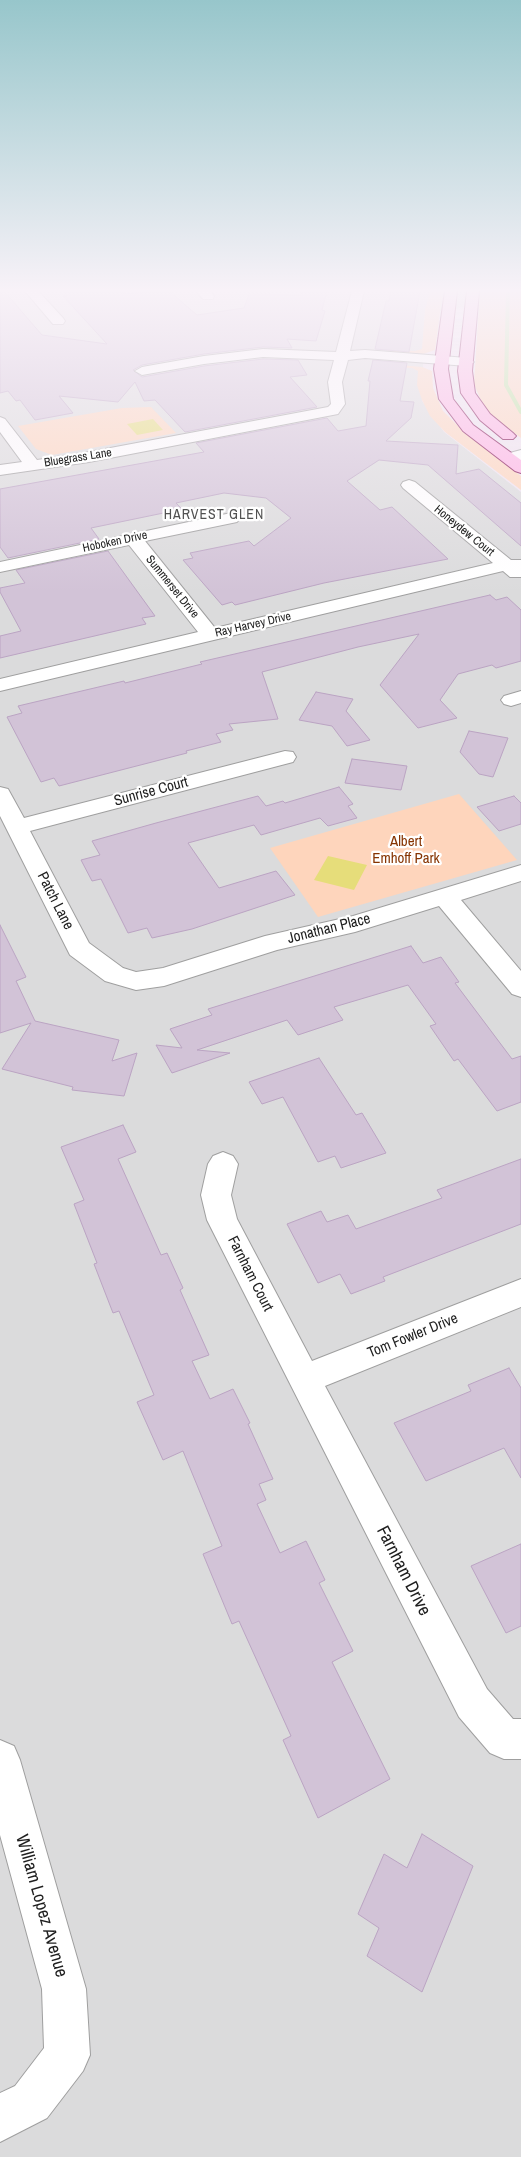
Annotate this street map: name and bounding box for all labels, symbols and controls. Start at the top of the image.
street label: Bluegrass Lane [43,446,113,470]
street label: Honeydew Court [431,502,497,560]
district label: HARVEST GLEN [162,507,266,523]
street label: Hoboken Drive [81,528,149,556]
street label: Summerset Drive [142,553,202,621]
street label: Ray Harvey Drive [214,609,292,641]
street label: Sunrise Court [112,773,190,811]
park label: Albert Emhoff Park [372,833,440,868]
street label: Patch Lane [33,869,77,933]
street label: Jonathan Place [286,910,372,948]
street label: Farnham Court [223,1233,277,1315]
street label: Tom Fowler Drive [365,1310,461,1362]
street label: Farnham Drive [371,1523,435,1619]
street label: William Lopez Avenue [10,1832,72,1980]

